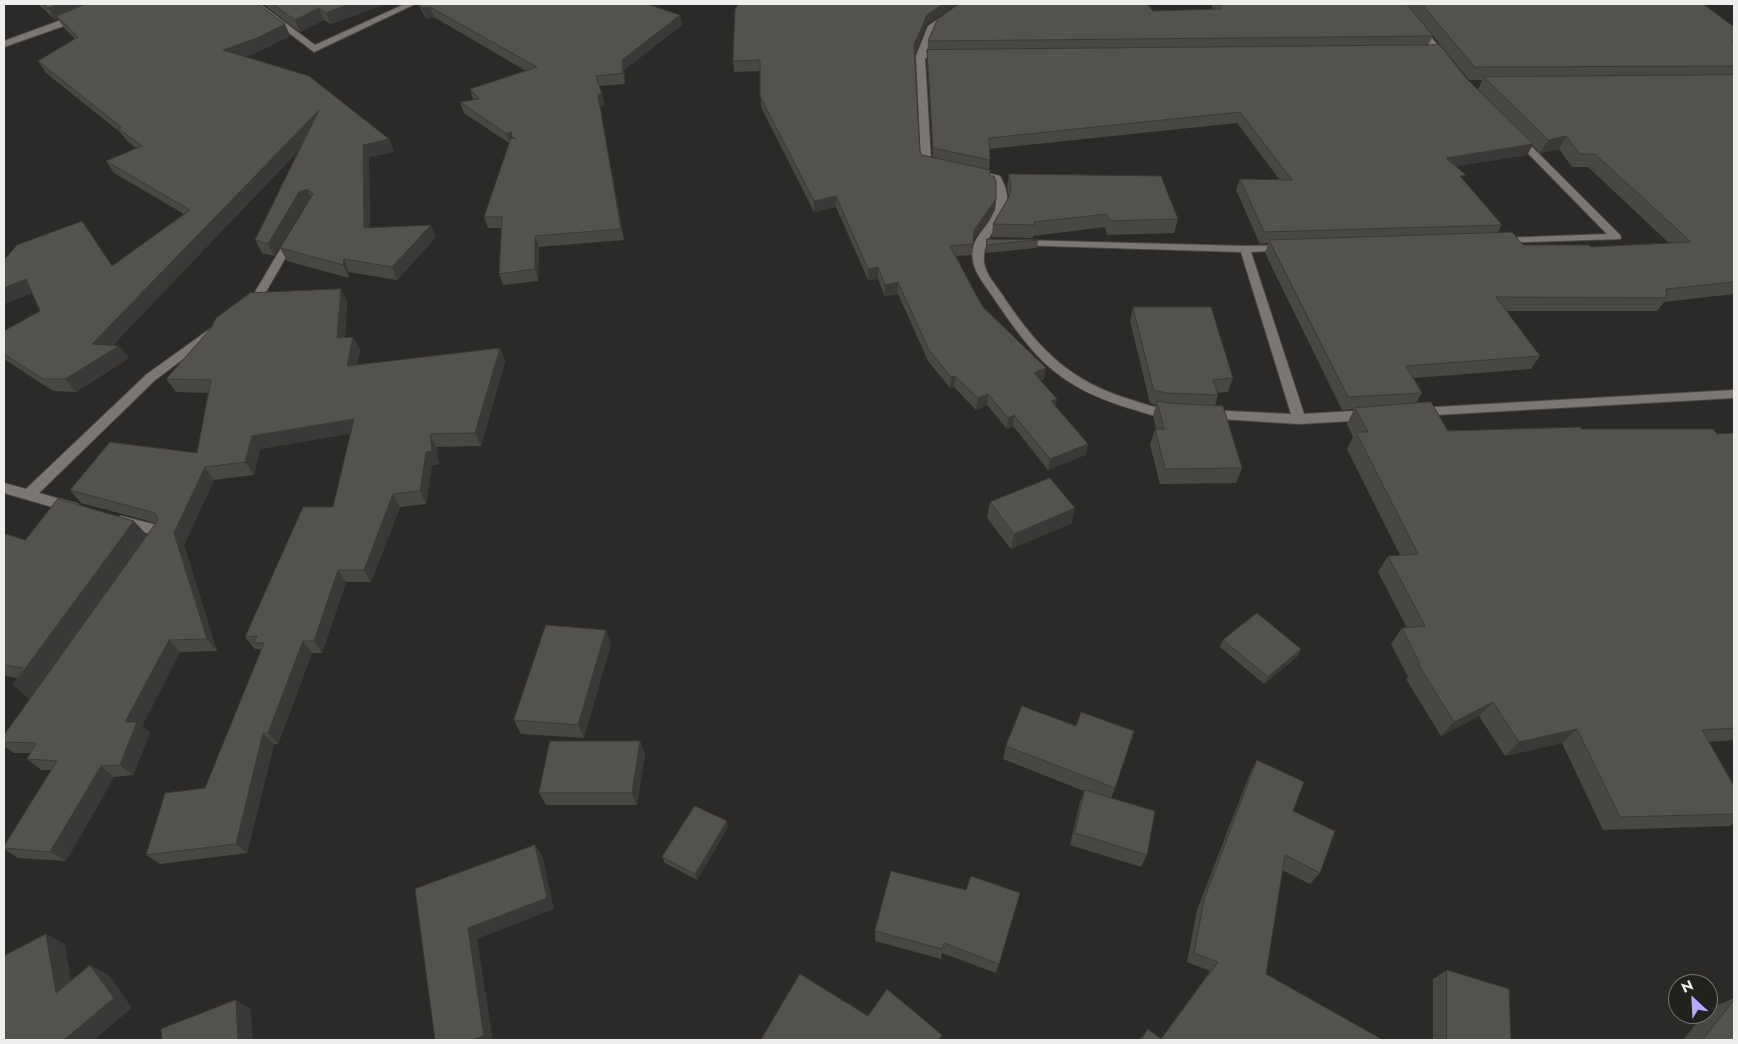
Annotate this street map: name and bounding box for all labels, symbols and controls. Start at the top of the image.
north arrow [1668,974,1718,1024]
text: N [1678,975,1696,998]

